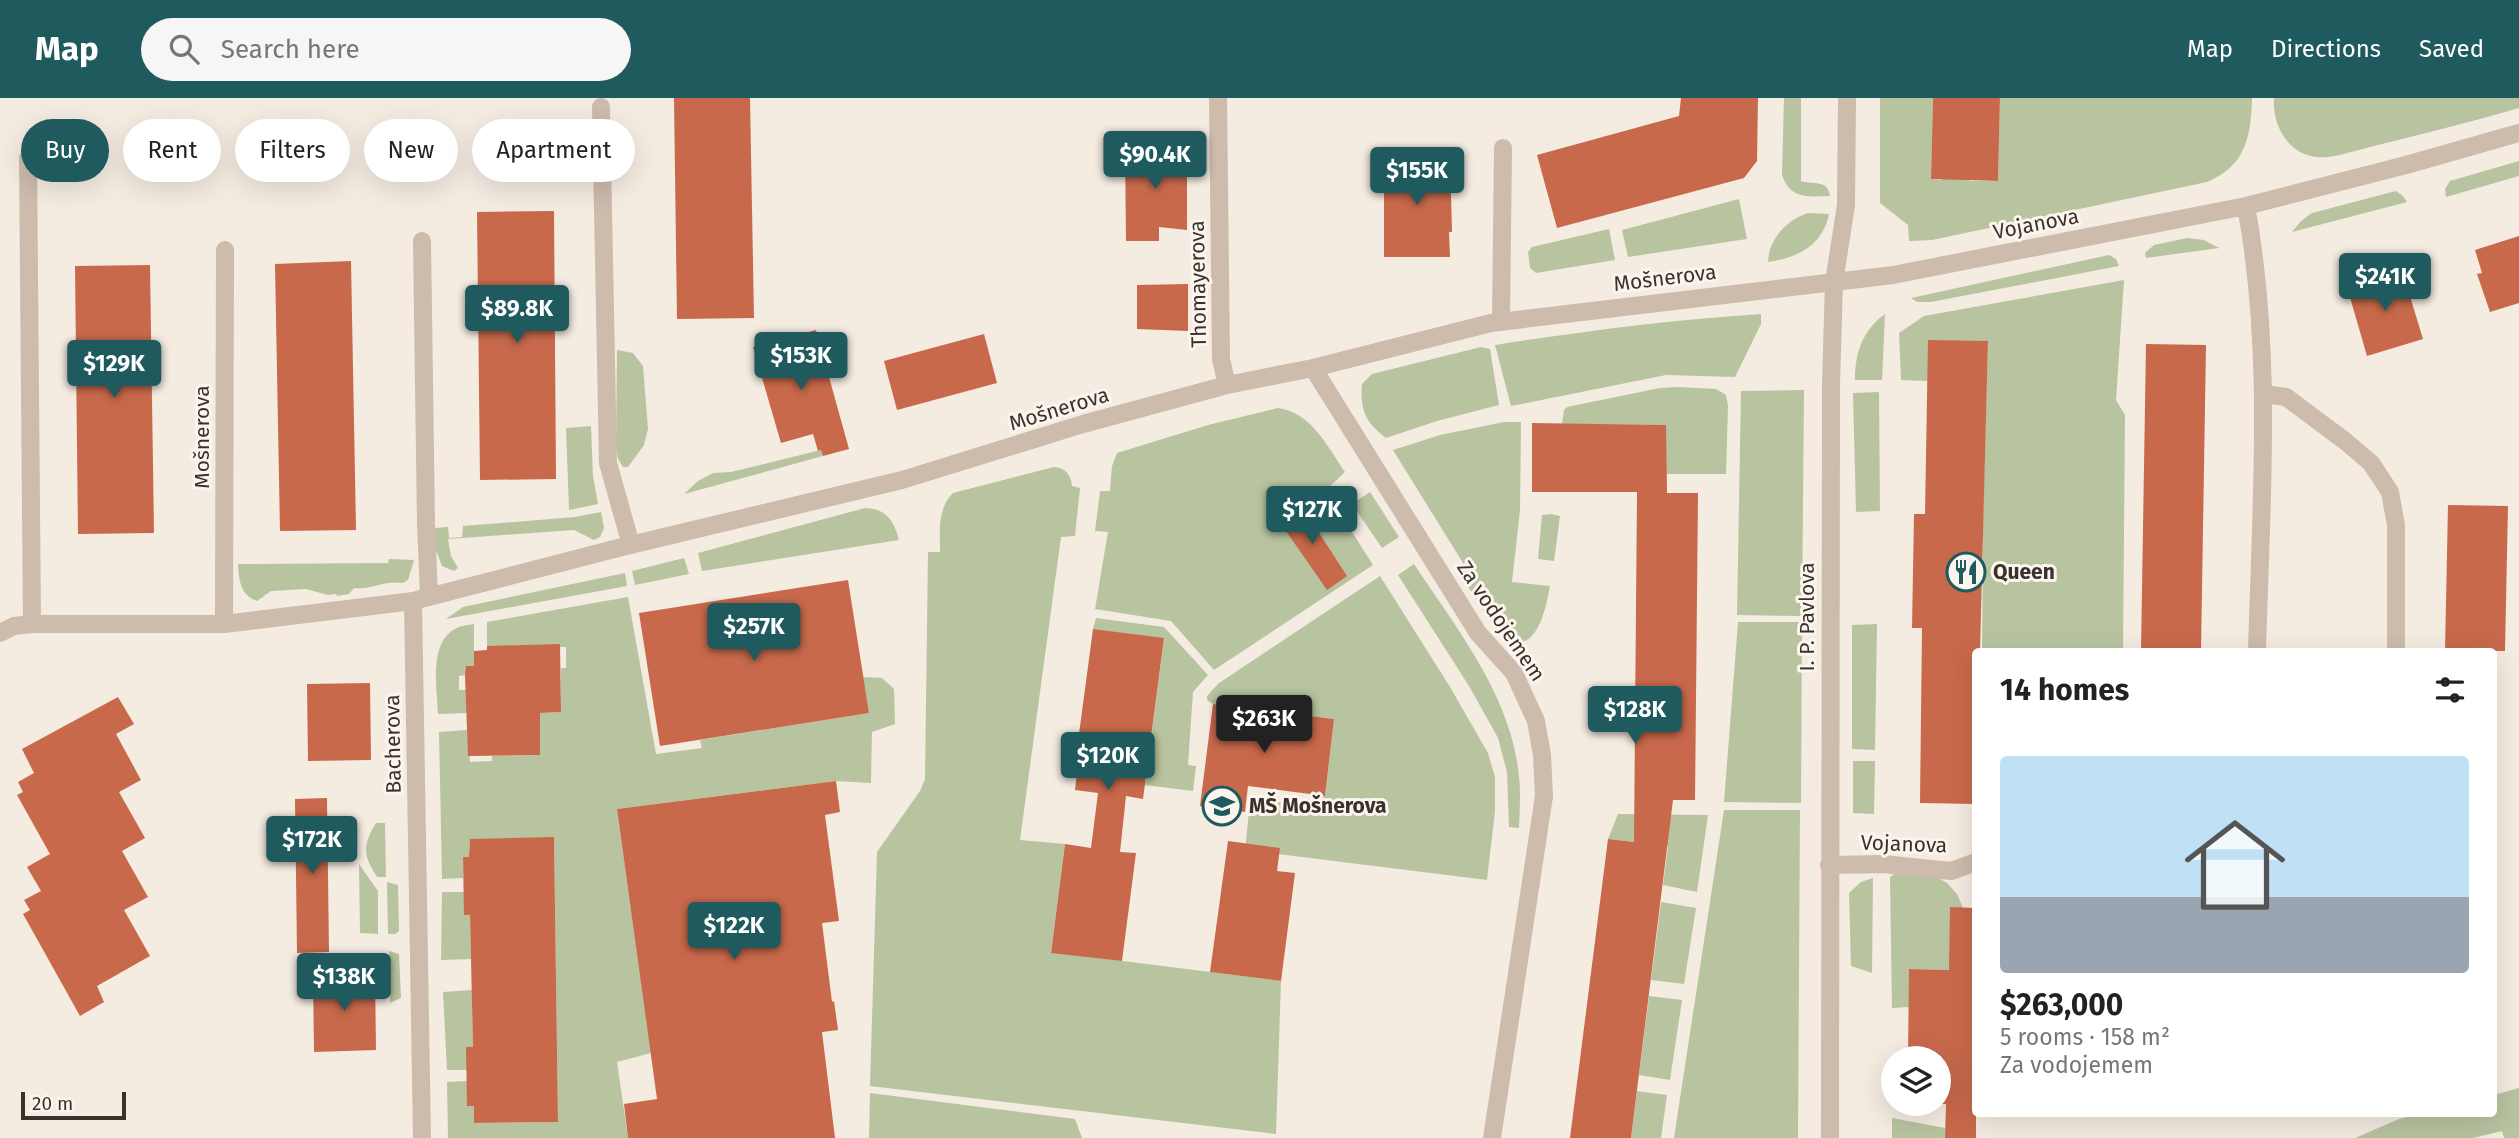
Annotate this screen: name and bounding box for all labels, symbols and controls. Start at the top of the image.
search box [141,18,631,81]
text: Map [35,29,99,69]
icon: search [165,30,203,68]
text: Search here [221,34,360,65]
text: Map [2187,35,2233,63]
text: Directions [2271,35,2381,63]
text: Saved [2419,35,2484,63]
chip: Buy [21,119,109,182]
chip: Rent [123,119,221,182]
chip: Filters [235,119,350,182]
chip: New [364,119,458,182]
chip: Apartment [472,119,635,182]
pin: $90.4K [1098,132,1212,191]
text: $90.4K [1119,140,1191,168]
pin: $155K [1368,148,1466,207]
text: $155K [1386,156,1448,184]
street label: Vojanova [1991,203,2081,245]
street label: Thomayerova [1184,220,1212,348]
pin: $241K [2336,254,2434,313]
street label: Mošnerova [1612,259,1718,297]
text: $241K [2355,262,2415,290]
pin: $89.8K [460,286,574,345]
text: $89.8K [481,294,553,322]
pin: $153K [752,332,850,392]
pin: $129K [65,341,163,400]
text: $153K [770,341,832,369]
text: $129K [83,349,145,377]
street label: Mošnerova [1006,381,1112,437]
street label: Mošnerova [189,385,215,489]
pin: $127K [1263,486,1361,546]
text: $127K [1282,495,1342,523]
restaurant icon: Queen [1945,551,1987,593]
street label: Za vodojemem [1451,556,1551,686]
place label: Queen [1993,559,2055,585]
street label: I. P. Pavlova [1794,562,1820,672]
pin: $257K [705,603,803,663]
text: $257K [723,612,785,640]
icon: filters [2431,671,2469,709]
text: 14 homes [2000,672,2129,708]
pin: $128K [1586,686,1684,746]
street label: Bacherova [379,694,407,794]
text: $128K [1604,695,1666,723]
pin: $263K [1215,696,1313,755]
text: $263K [1232,704,1296,732]
pin: $120K [1059,732,1157,792]
text: $120K [1077,741,1139,769]
school or university icon: MŠ Mošnerova [1201,785,1243,827]
place label: MŠ Mošnerova [1249,791,1387,819]
icon: home [2172,802,2298,928]
pin: $172K [263,816,361,876]
text: $172K [282,825,342,853]
street label: Vojanova [1860,829,1948,859]
pin: $122K [685,902,783,962]
text: $122K [704,911,764,939]
pin: $138K [295,954,393,1013]
text: $138K [313,962,375,990]
text: $263,000 [2000,987,2123,1023]
text: 5 rooms · 158 m² [2000,1023,2170,1051]
map controls [1881,1046,1951,1116]
button: layers [1881,1046,1951,1116]
text: Za vodojemem [2000,1051,2153,1079]
scale bar [21,1089,126,1121]
text: 20 m [32,1092,73,1115]

